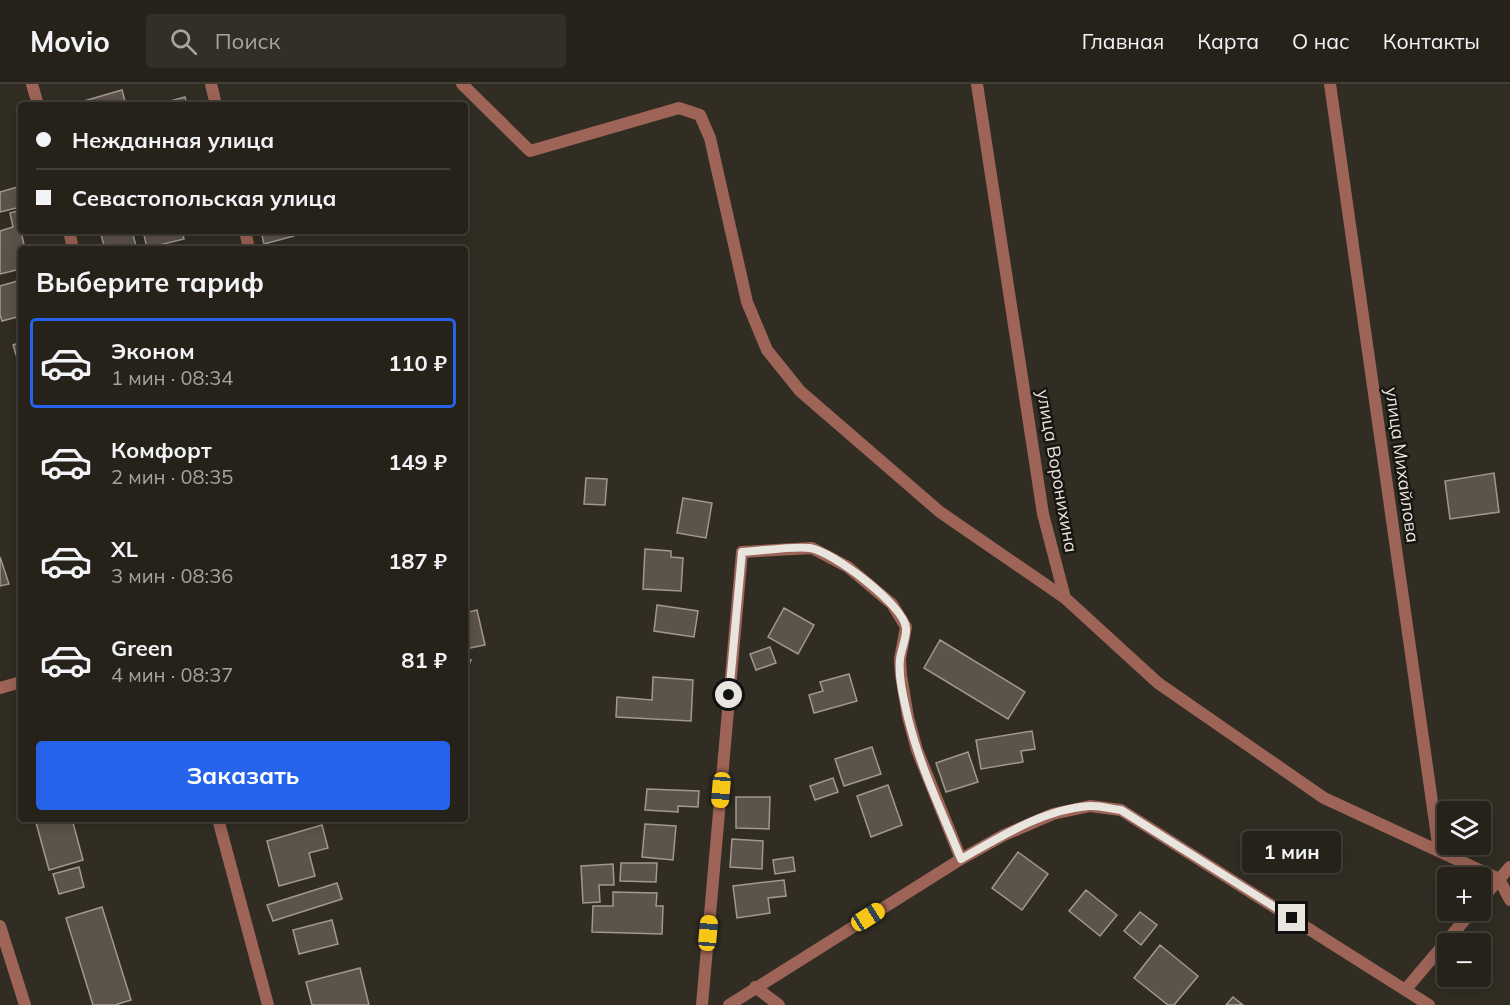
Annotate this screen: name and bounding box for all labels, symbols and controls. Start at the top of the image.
search box [146,14,566,68]
text: Movio [30,24,110,59]
icon: search [167,25,200,58]
text: Поиск [215,27,280,55]
text: Главная [1082,28,1164,54]
text: Карта [1197,28,1259,54]
text: О нас [1292,28,1350,54]
text: Контакты [1383,28,1480,54]
text: Нежданная улица [72,126,274,154]
text: Севастопольская улица [72,184,337,212]
text: Выберите тариф [36,265,264,299]
icon: car [39,336,93,390]
text: Эконом [111,337,195,365]
text: 110 ₽ [388,349,447,377]
text: 1 мин · 08:34 [111,365,233,390]
street label: улица Михайлова [1380,386,1425,544]
street label: улица Воронихина [1032,388,1083,554]
icon: car [39,435,93,489]
text: Комфорт [111,436,212,464]
text: 149 ₽ [388,448,447,476]
text: 2 мин · 08:35 [111,464,233,489]
icon: car [39,534,93,588]
text: XL [111,535,138,563]
text: 187 ₽ [388,547,447,575]
text: 3 мин · 08:36 [111,563,233,588]
icon: car [39,633,93,687]
text: Green [111,634,173,662]
text: 81 ₽ [401,646,447,674]
text: 4 мин · 08:37 [111,662,233,687]
route start [715,681,742,708]
button: Заказать [36,741,450,810]
car [710,771,732,809]
map controls [1437,801,1491,987]
button: layers [1437,801,1491,855]
callout: 1 мин [1242,831,1342,873]
text: 1 мин [1263,839,1320,864]
button: + [1437,867,1491,921]
car [848,900,888,934]
route end [1278,904,1305,931]
car [697,914,719,952]
button: − [1437,933,1491,987]

